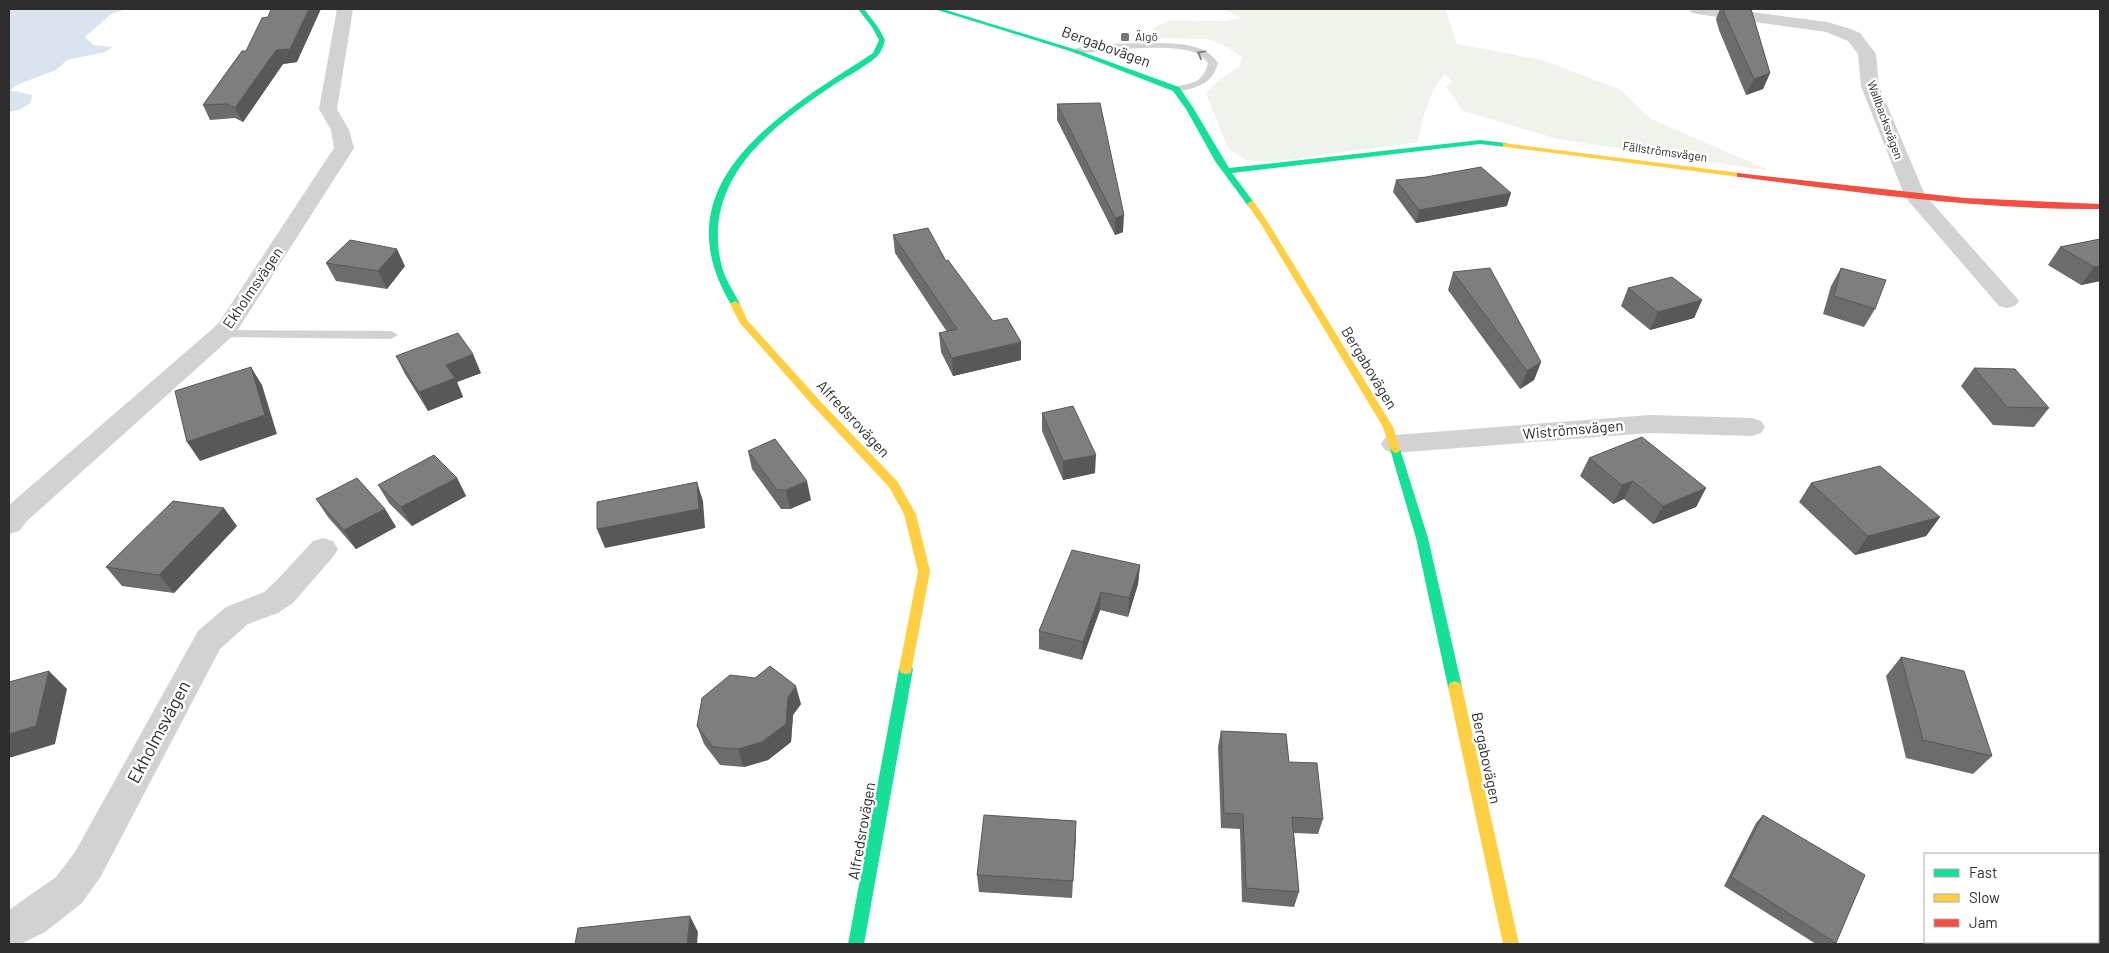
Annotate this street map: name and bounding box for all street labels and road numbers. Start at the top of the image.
street label: Bergabovägen [1060,22,1153,70]
street label: Wallbacksvägen [1865,78,1907,161]
street label: Fällströmsvägen [1622,138,1708,164]
street label: Ekholmsvägen [218,243,286,331]
street label: Bergabovägen [1338,323,1402,412]
street label: Alfredsrovägen [814,376,894,461]
street label: Wiströmsvägen [1522,416,1624,442]
street label: Ekholmsvägen [122,677,194,787]
street label: Bergabovägen [1469,710,1505,805]
street label: Alfredsrovägen [844,781,878,881]

